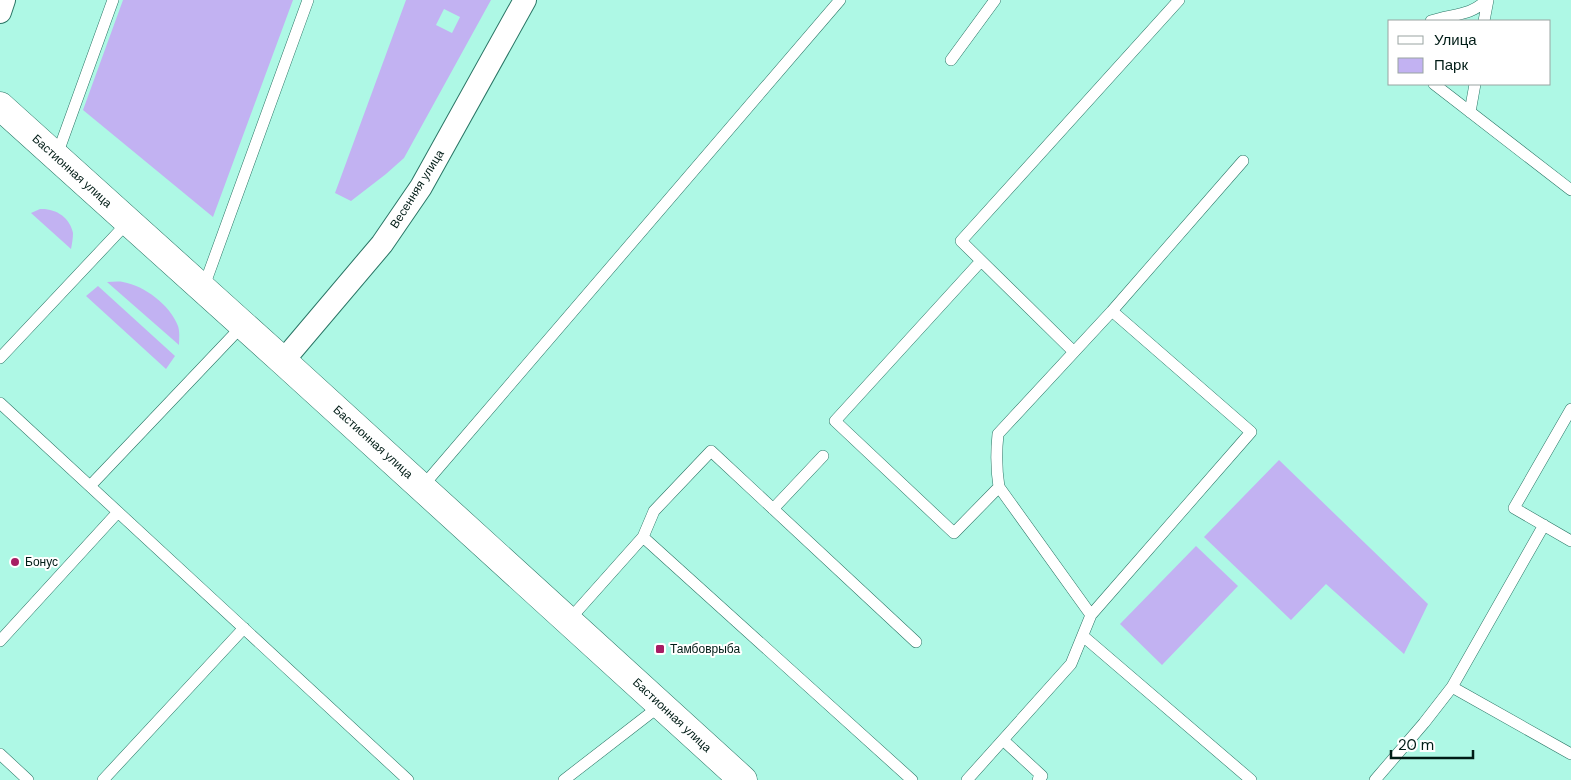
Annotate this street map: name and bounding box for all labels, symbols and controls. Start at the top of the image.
legend [1388,20,1551,85]
text: Улица [1434,30,1477,50]
text: Парк [1434,55,1468,75]
street label: Бастионная улица [29,131,116,211]
street label: Весенняя улица [386,146,448,231]
street label: Бастионная улица [330,402,417,482]
place label: Бонус [25,554,58,570]
marker: Бонус [9,556,21,568]
place label: Тамбоврыба [670,641,740,657]
marker: Тамбоврыба [654,643,666,655]
street label: Бастионная улица [629,674,715,756]
scale bar [1391,728,1474,760]
text: 20 m [1398,735,1434,755]

